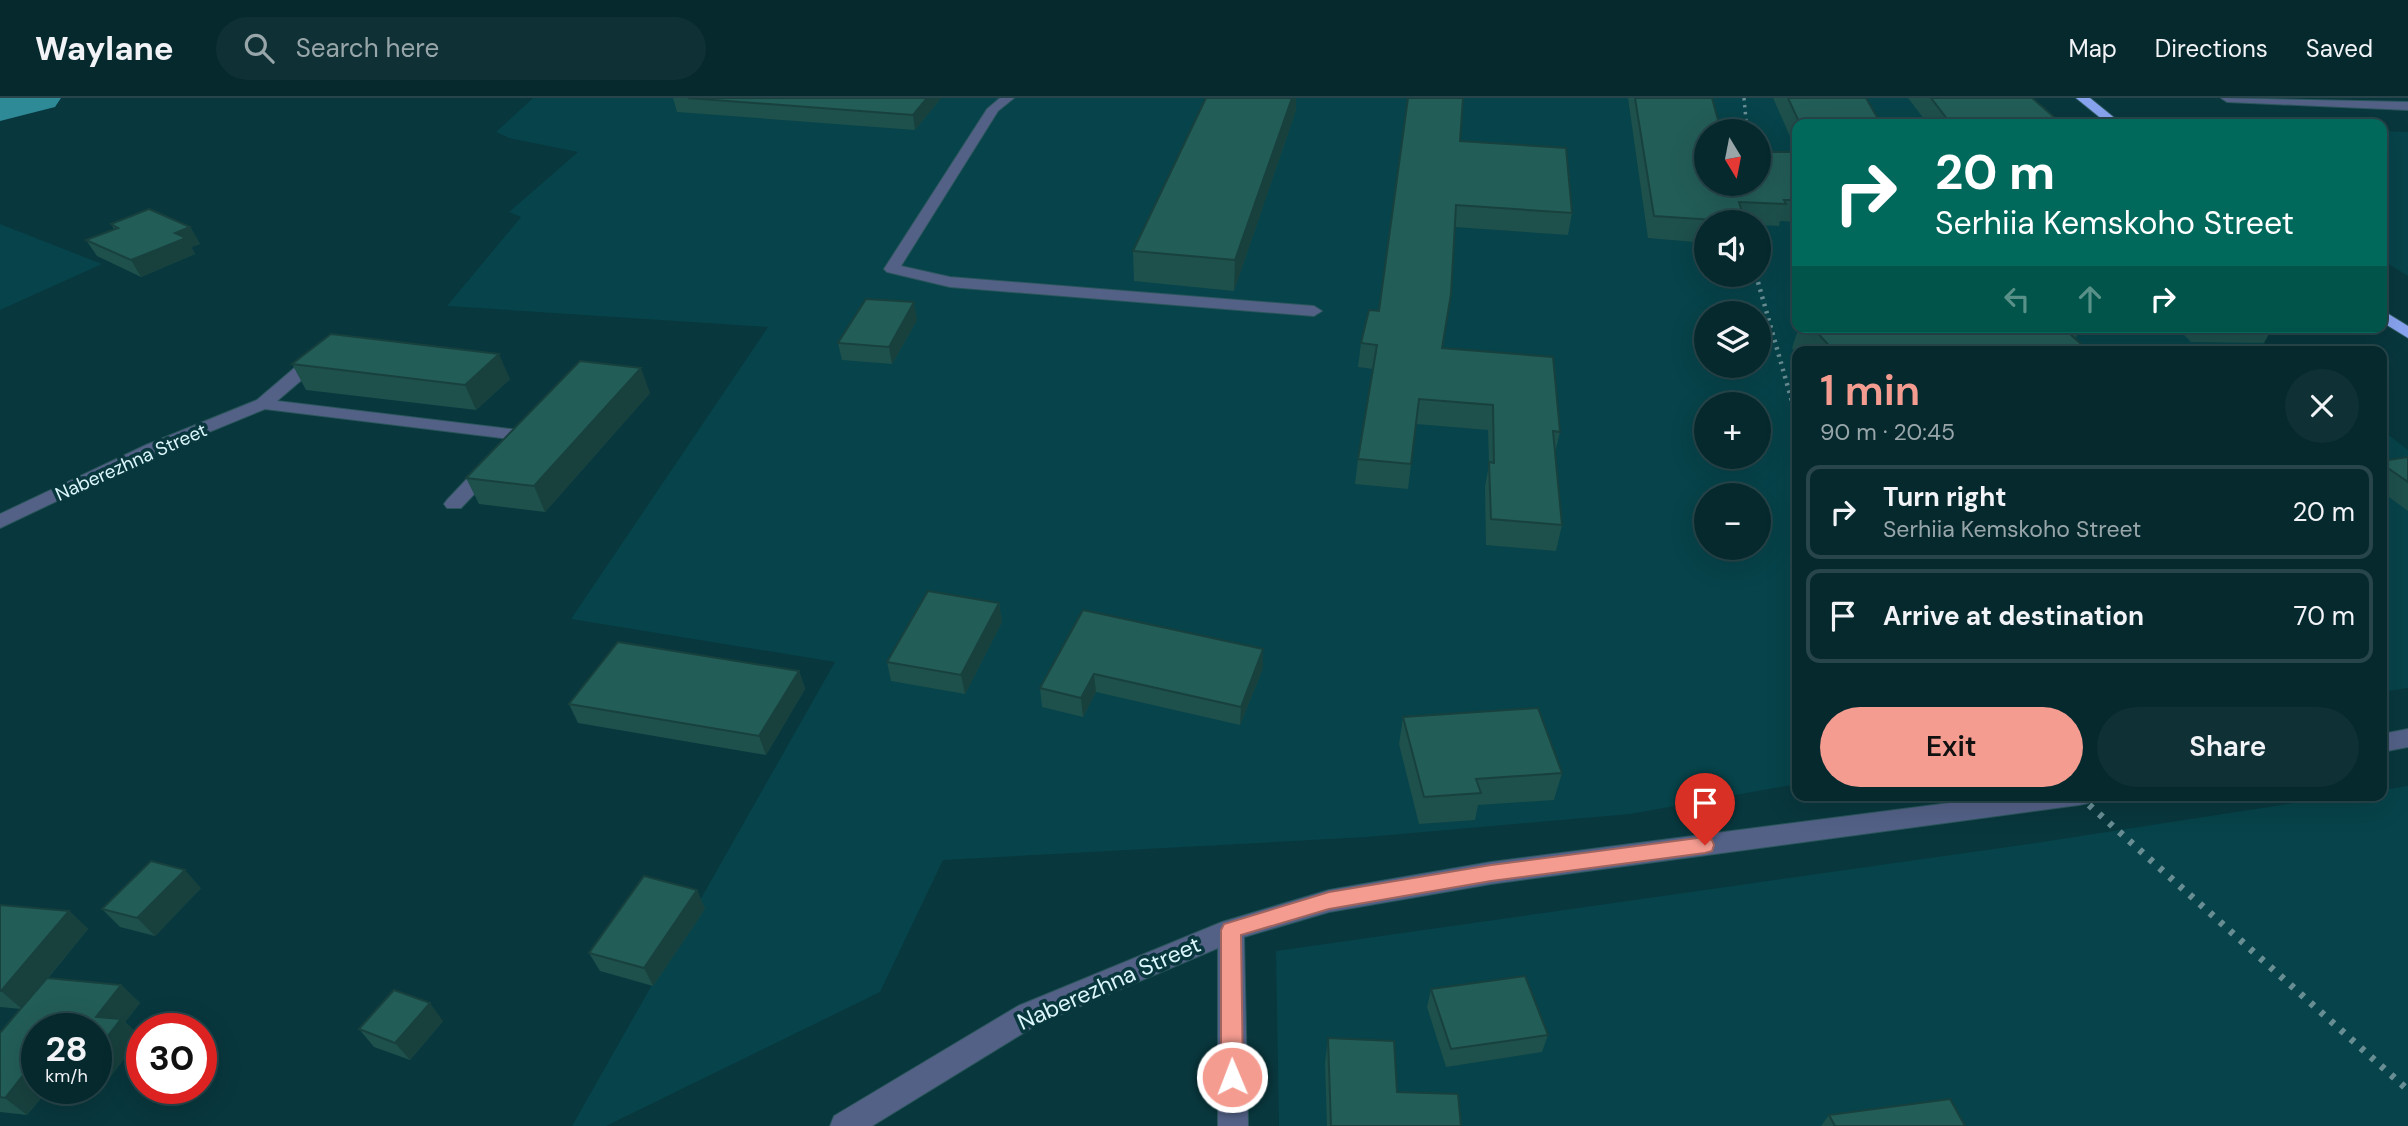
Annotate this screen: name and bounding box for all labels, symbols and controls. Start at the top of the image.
search box [216,17,706,80]
text: Waylane [35,27,174,70]
icon: search [240,29,278,67]
text: Search here [296,31,439,65]
text: Map [2069,33,2117,64]
text: Directions [2155,33,2268,64]
text: Saved [2306,33,2373,64]
north arrow [1694,119,1771,196]
map controls [1694,119,1771,560]
text: 20 m [1935,140,2055,204]
icon: right [1820,147,1911,238]
text: Serhiia Kemskoho Street [1935,202,2294,244]
button: sound [1694,210,1771,287]
icon: left [1998,280,2036,318]
icon: ahead [2071,280,2109,318]
icon: right [2144,280,2182,318]
button: layers [1694,301,1771,378]
text: 1 min [1820,363,1920,418]
button: close [2285,369,2359,443]
button: + [1694,392,1771,469]
street label: Naberezhna Street [51,417,211,507]
text: 90 m · 20:45 [1820,417,1955,447]
text: Turn right [1883,480,2007,514]
button: − [1694,483,1771,560]
icon: right [1824,493,1862,531]
text: 20 m [2292,495,2355,529]
text: Serhiia Kemskoho Street [1883,514,2141,544]
icon: arrive [1824,597,1862,635]
text: Arrive at destination [1883,599,2144,633]
text: 70 m [2294,599,2355,633]
button: Exit [1820,707,2083,787]
button: Share [2097,707,2359,787]
pin [1675,773,1735,845]
icon: arrive [1686,784,1724,822]
street label: Naberezhna Street [1013,929,1205,1037]
speed limit sign: 30 [126,1013,217,1104]
text: 28 [45,1026,88,1072]
position arrow [1195,1040,1269,1114]
text: km/h [45,1064,88,1088]

